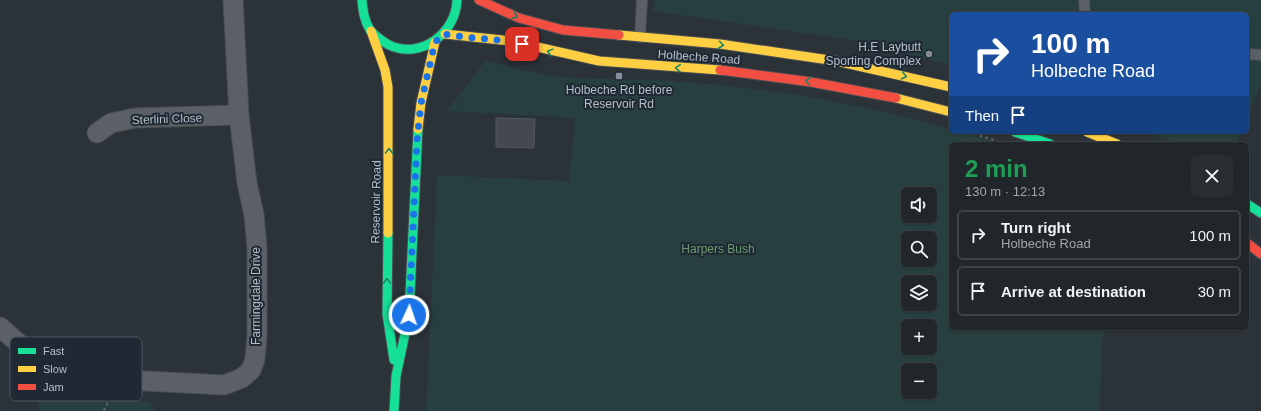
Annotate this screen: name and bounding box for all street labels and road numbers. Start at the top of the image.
street label: Holbeche Road [657,47,741,67]
street label: Sterlini Close [131,111,203,127]
street label: Reservoir Road [368,160,384,244]
street label: Farmingdale Drive [249,247,263,345]

